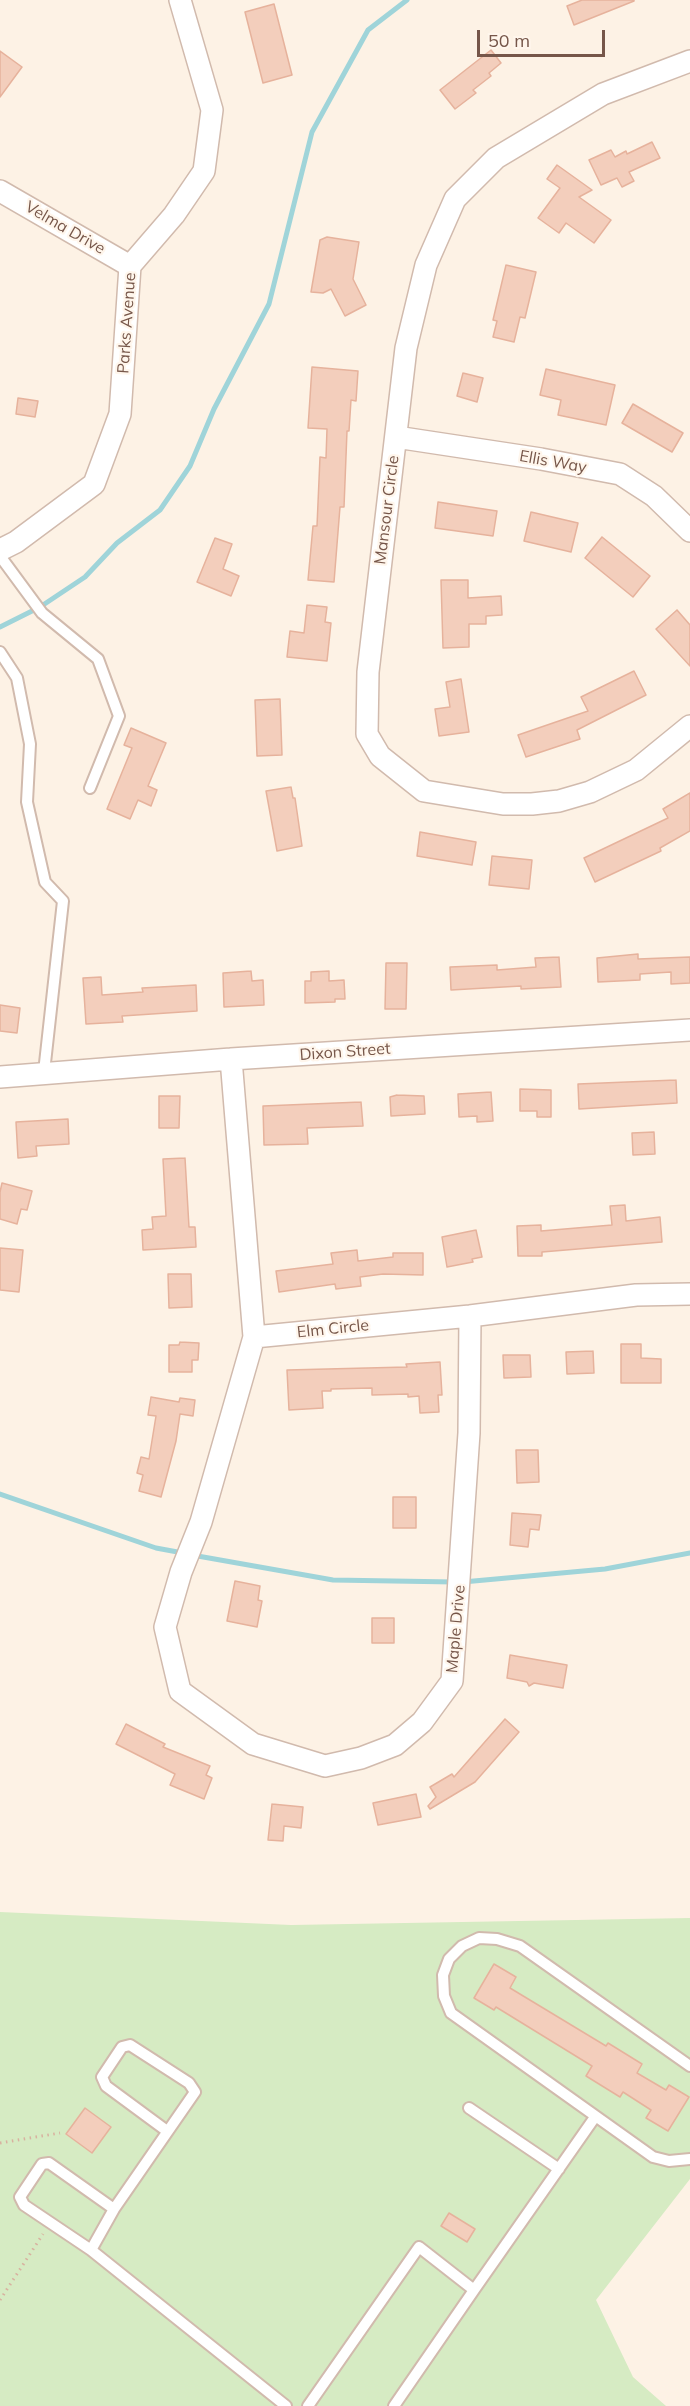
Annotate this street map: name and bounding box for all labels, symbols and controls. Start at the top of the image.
scale bar [480,18,608,56]
text: 50 m [488,29,530,52]
street label: Velma Drive [22,197,108,259]
street label: Parks Avenue [114,272,140,374]
street label: Ellis Way [518,447,588,477]
street label: Mansour Circle [371,454,403,566]
street label: Dixon Street [299,1039,391,1065]
street label: Elm Circle [296,1316,370,1342]
street label: Maple Drive [443,1584,469,1674]

